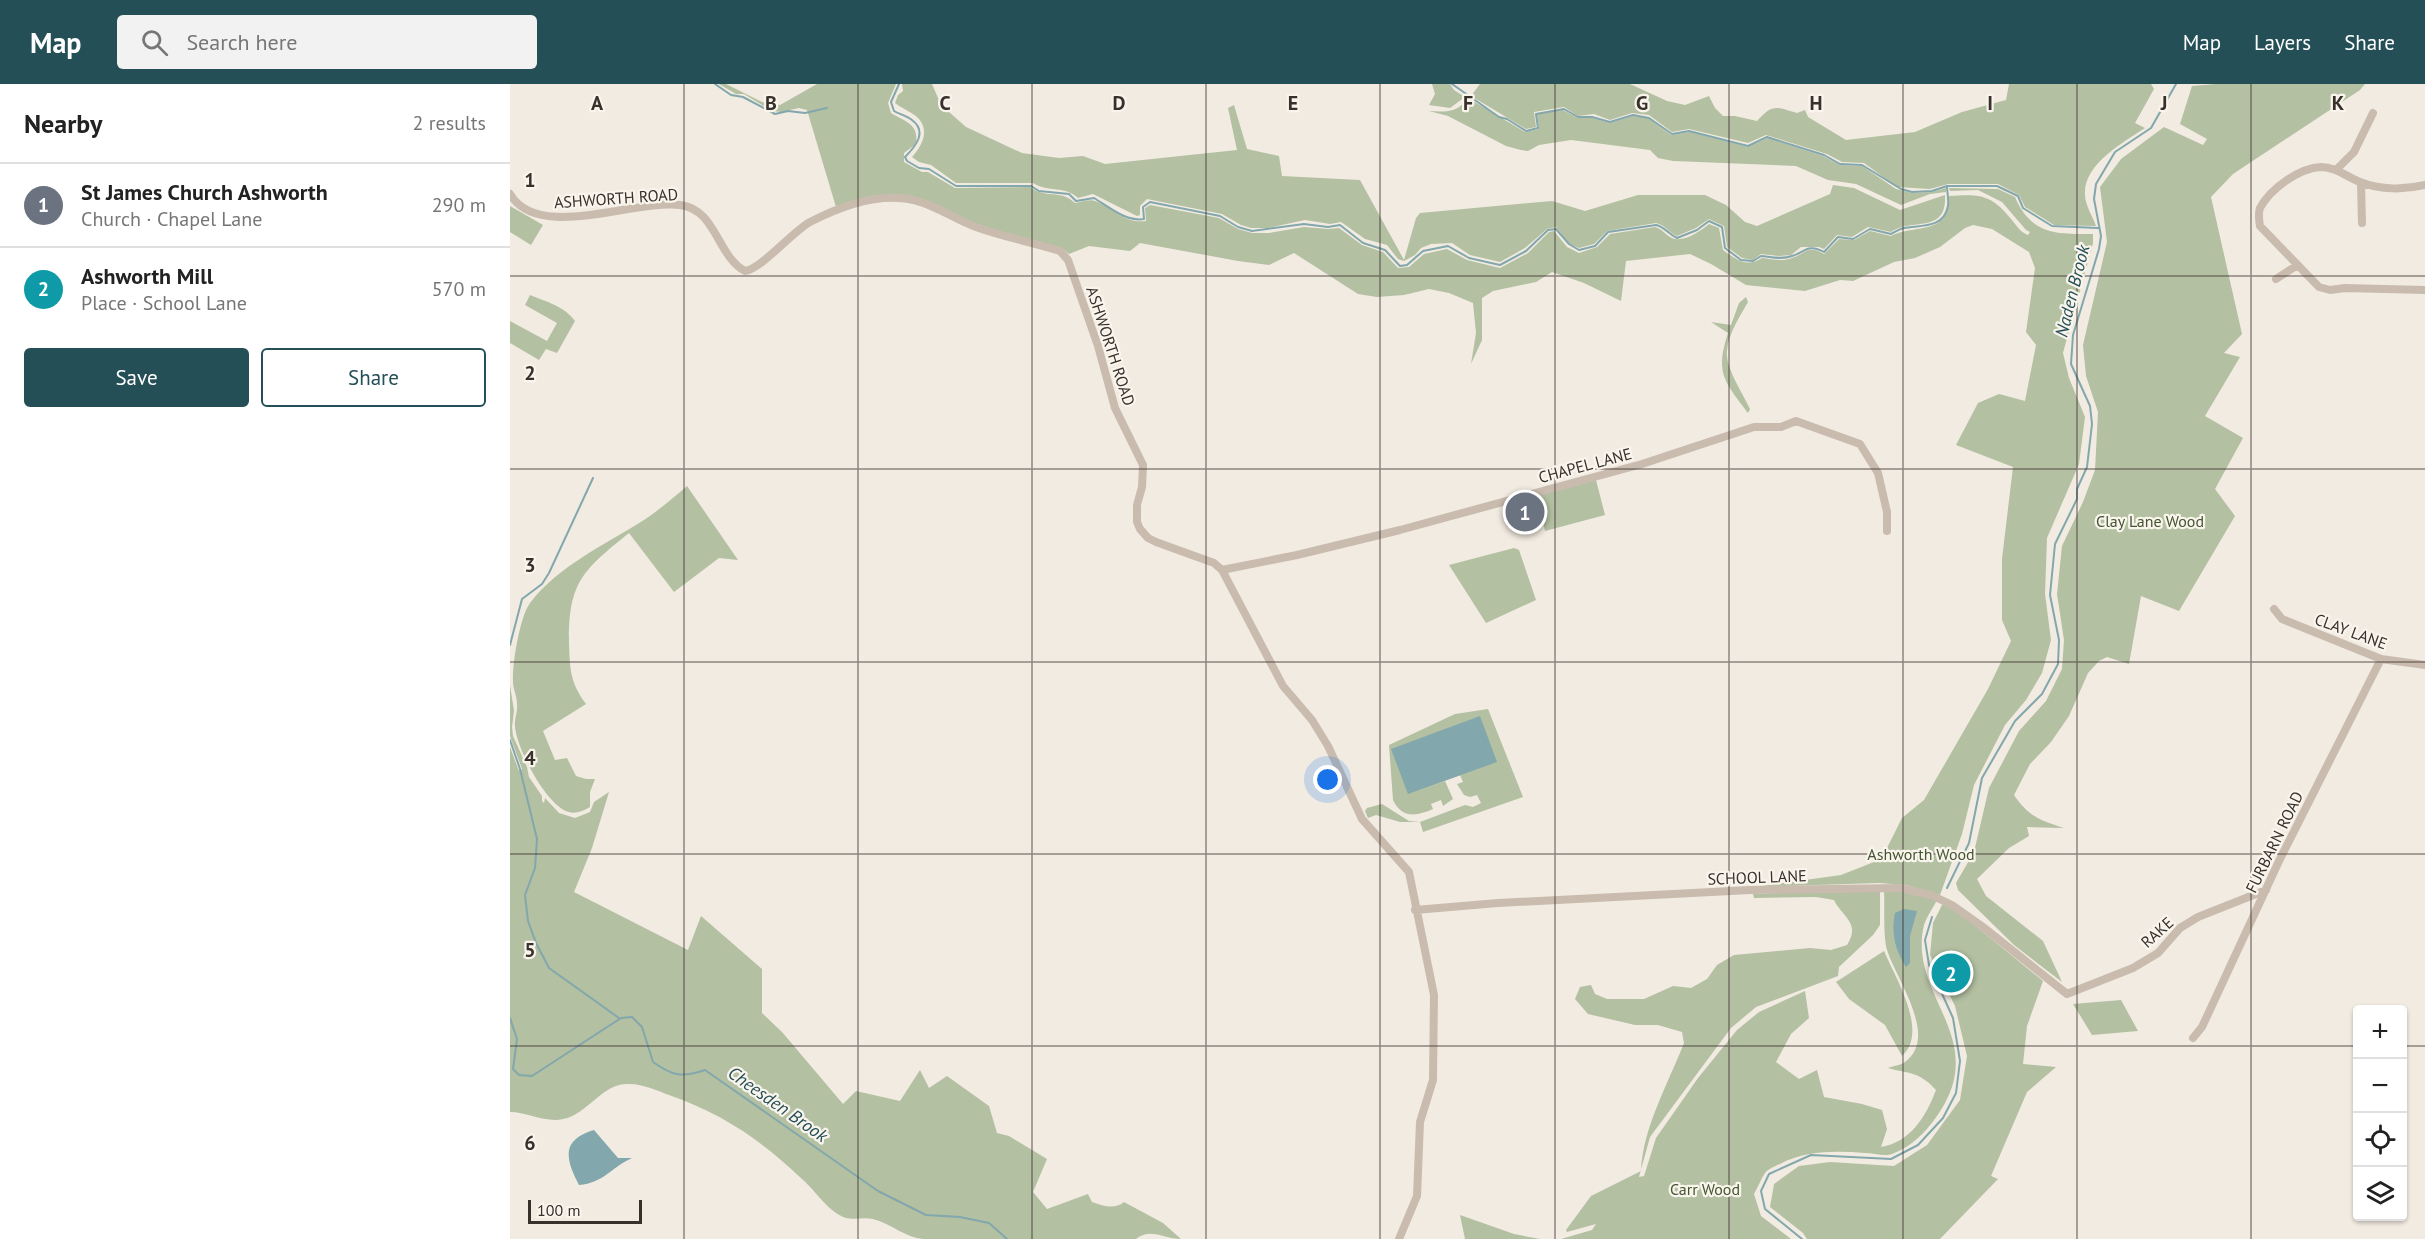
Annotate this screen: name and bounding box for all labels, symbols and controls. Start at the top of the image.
search box [117,15,537,69]
text: Map [30,24,81,61]
icon: search [138,26,171,59]
text: Search here [186,28,297,56]
text: Map [2183,29,2221,56]
text: Layers [2254,29,2311,56]
text: Share [2344,29,2395,56]
text: A [591,90,604,116]
text: B [765,90,777,116]
text: C [939,90,951,116]
text: D [1113,90,1126,116]
text: E [1288,90,1298,116]
text: F [1463,90,1473,116]
text: G [1636,90,1648,116]
text: H [1809,90,1823,116]
text: I [1987,90,1993,116]
text: J [2160,90,2167,116]
text: K [2332,90,2345,116]
text: Nearby [24,107,102,140]
text: 2 results [413,110,486,136]
text: 1 [524,167,536,193]
text: St James Church Ashworth [81,178,328,206]
street label: ASHWORTH ROAD [553,184,679,212]
text: 1 [38,192,49,218]
text: 290 m [432,192,486,218]
text: Church · Chapel Lane [81,206,262,232]
water label: Naden Brook [2049,242,2095,339]
text: Ashworth Mill [81,262,213,290]
text: 2 [38,276,49,302]
text: 570 m [432,276,486,302]
street label: ASHWORTH ROAD [1082,284,1140,408]
text: Place · School Lane [81,290,247,316]
button: Save [24,348,249,407]
button: Share [261,348,486,407]
text: 2 [524,360,536,386]
street label: CHAPEL LANE [1536,443,1634,487]
pin: 1 [1506,490,1544,534]
park label: Clay Lane Wood [2096,511,2204,531]
text: 3 [524,552,536,578]
street label: CLAY LANE [2312,609,2390,653]
text: 4 [524,745,536,771]
your location [1313,765,1342,794]
street label: FURBARN ROAD [2241,788,2307,896]
park label: Ashworth Wood [1867,844,1975,864]
street label: SCHOOL LANE [1707,865,1807,889]
street label: RAKE [2137,912,2177,952]
text: 5 [524,937,536,963]
pin: 2 [1932,950,1970,996]
map controls [2353,1005,2407,1221]
button: + [2353,1005,2407,1059]
button: − [2353,1059,2407,1113]
water label: Cheesden Brook [724,1061,833,1147]
button: locate [2353,1113,2407,1167]
text: 6 [524,1130,536,1156]
button: layers [2353,1167,2407,1221]
park label: Carr Wood [1670,1179,1740,1199]
scale bar [528,1197,642,1224]
text: 100 m [537,1200,580,1220]

